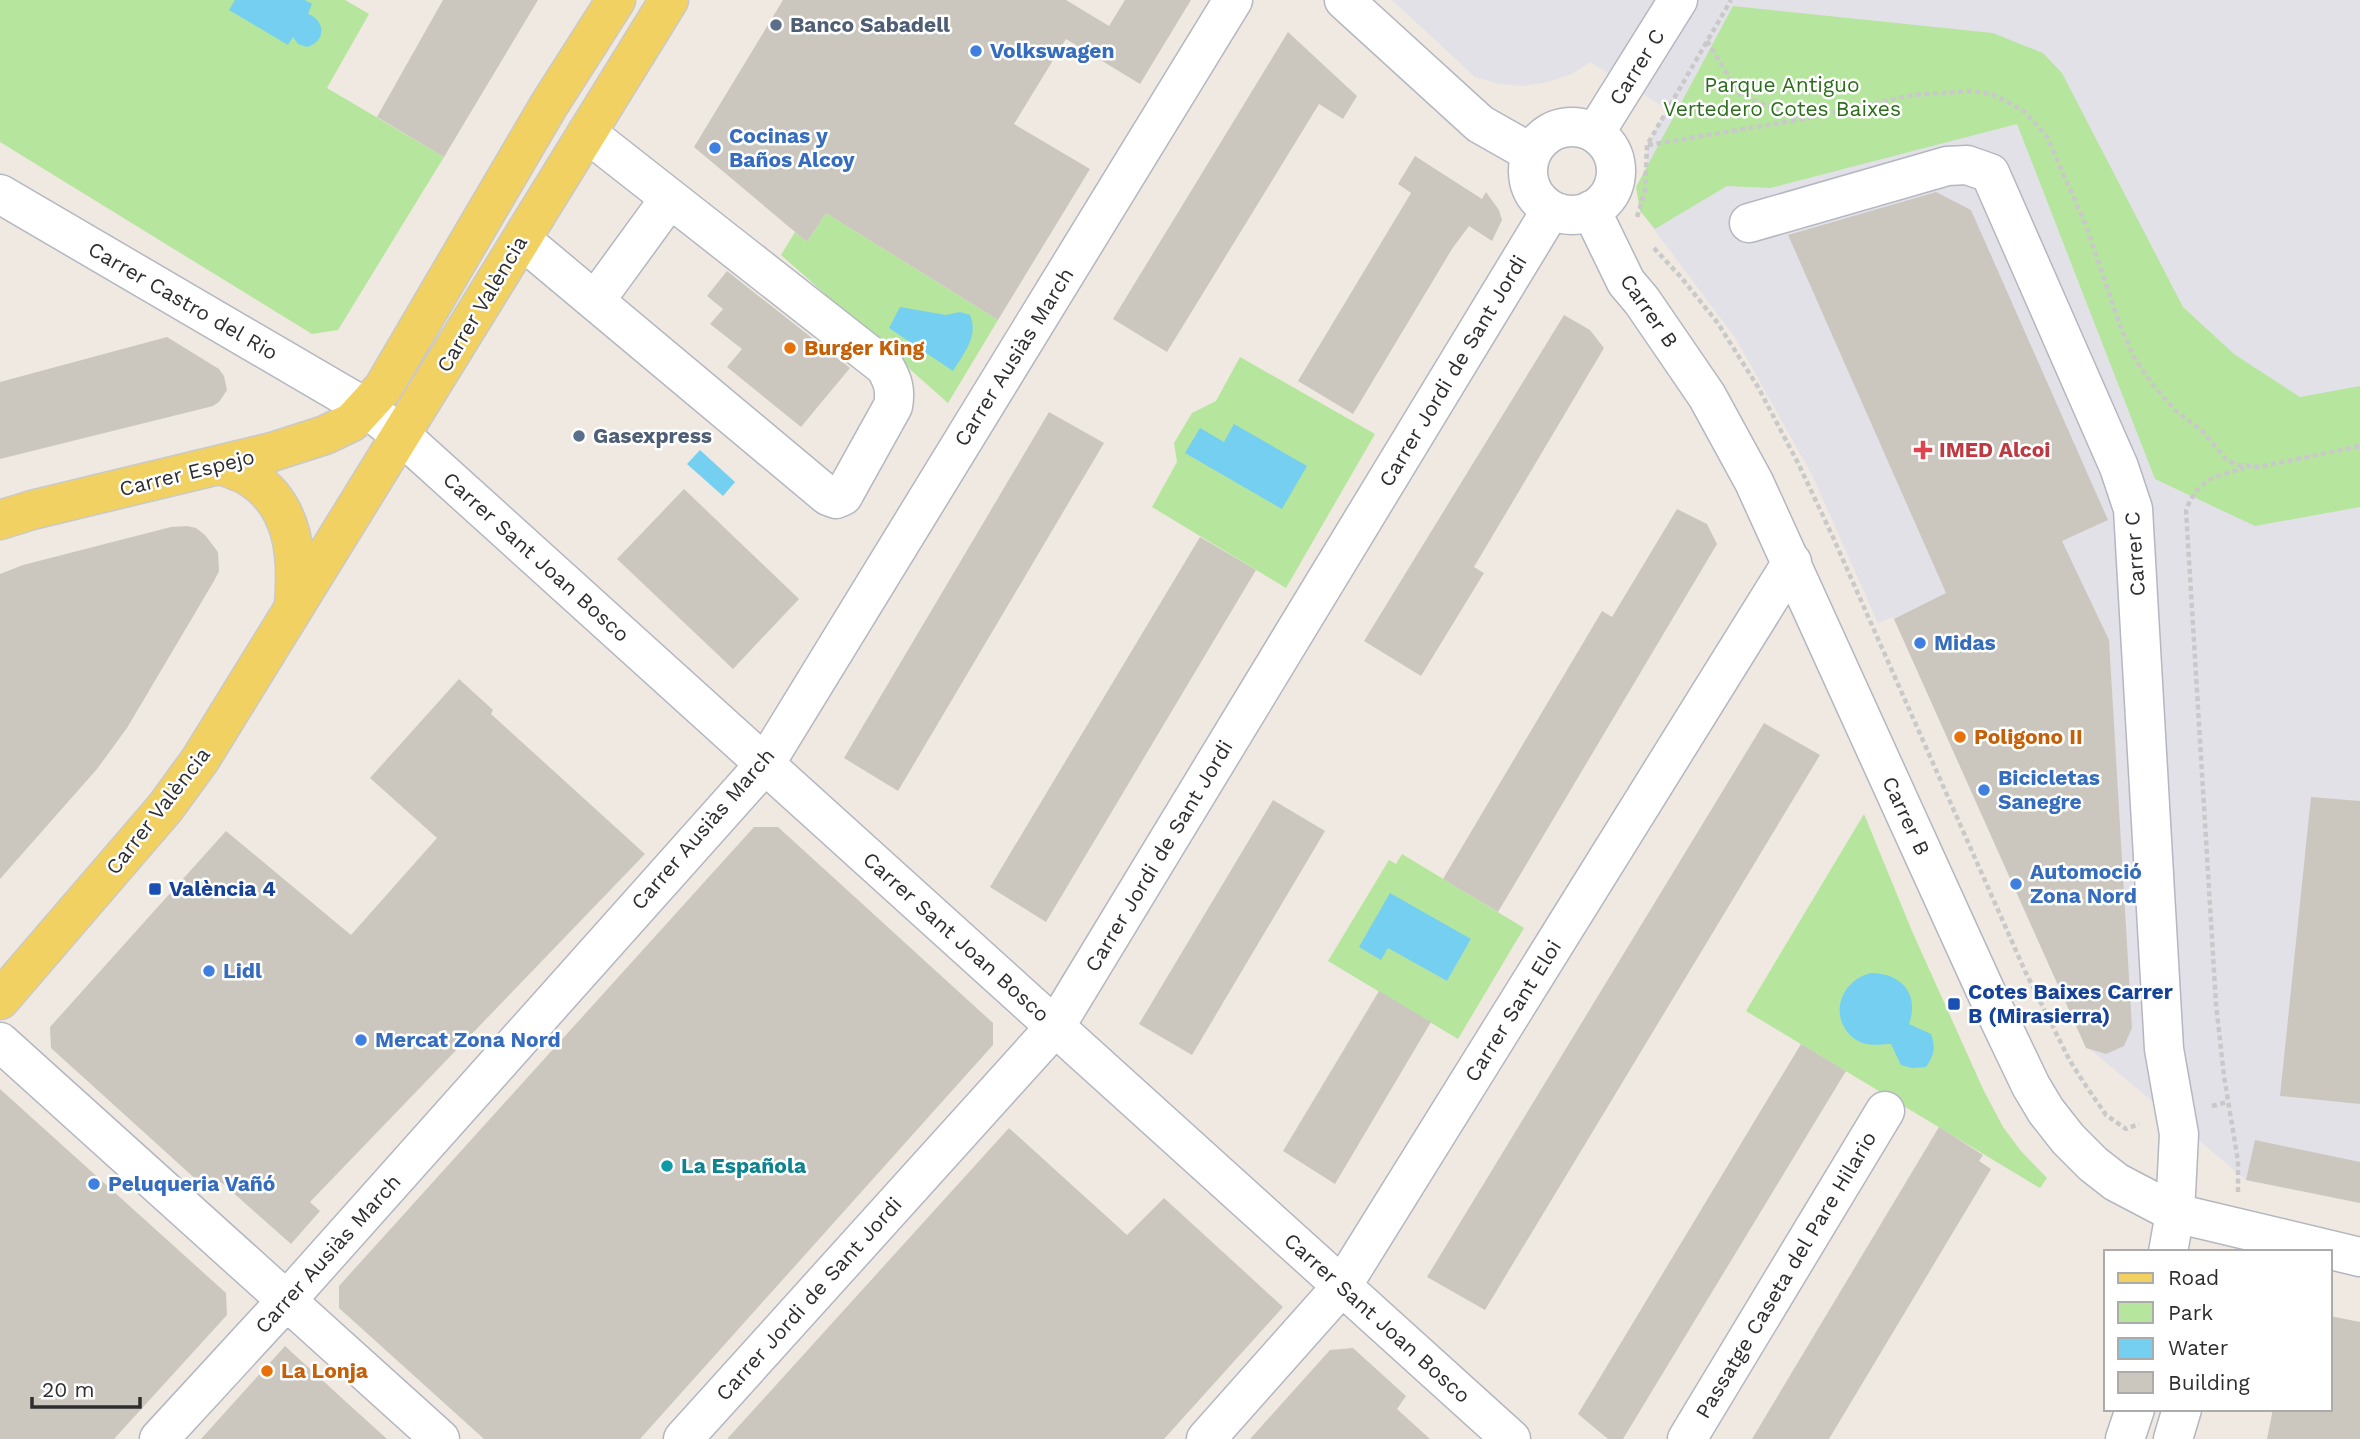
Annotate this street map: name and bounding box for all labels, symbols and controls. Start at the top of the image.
place label: Banco Sabadell [790,12,950,37]
marker: Banco Sabadell [768,17,784,33]
street label: Carrer C [1603,24,1670,109]
place label: Volkswagen [990,38,1114,63]
marker: Volkswagen [968,43,984,59]
park label: Parque Antiguo Vertedero Cotes Baixes [1663,72,1901,121]
place label: Cocinas y Baños Alcoy [729,123,855,172]
marker: Cocinas y Baños Alcoy [707,140,723,156]
street label: Carrer València [431,231,532,377]
street label: Carrer Castro del Rio [84,236,283,365]
street label: Carrer Jordi de Sant Jordi [1373,250,1532,491]
street label: Carrer Ausiàs March [948,263,1079,451]
street label: Carrer B [1615,269,1684,352]
place label: Burger King [804,335,925,360]
marker: Burger King [782,340,798,356]
place label: Gasexpress [593,423,712,448]
marker: Gasexpress [571,428,587,444]
place label: IMED Alcoi [1939,437,2050,462]
marker: IMED Alcoi [1913,440,1933,460]
street label: Carrer Espejo [117,444,257,501]
street label: Carrer Sant Joan Bosco [438,466,635,647]
street label: Carrer C [2119,511,2150,597]
place label: Midas [1934,630,1996,655]
marker: Midas [1912,635,1928,651]
place label: Poligono II [1974,724,2083,749]
marker: Poligono II [1952,729,1968,745]
street label: Carrer Jordi de Sant Jordi [1079,735,1238,976]
street label: Carrer València [100,742,215,879]
street label: Carrer Ausiàs March [626,743,780,914]
place label: Bicicletas Sanegre [1998,765,2100,814]
street label: Carrer B [1877,772,1936,859]
marker: Bicicletas Sanegre [1976,782,1992,798]
street label: Carrer Sant Joan Bosco [858,846,1055,1027]
place label: Automoció Zona Nord [2030,859,2142,908]
place label: València 4 [169,876,276,901]
marker: Automoció Zona Nord [2008,876,2024,892]
marker: València 4 [147,881,163,897]
street label: Carrer Sant Eloi [1459,935,1566,1086]
place label: Lidl [223,958,262,983]
marker: Lidl [201,963,217,979]
place label: Cotes Baixes Carrer B (Mirasierra) [1968,979,2173,1028]
marker: Cotes Baixes Carrer B (Mirasierra) [1946,996,1962,1012]
place label: Mercat Zona Nord [375,1027,561,1052]
marker: Mercat Zona Nord [353,1032,369,1048]
street label: Passatge Caseta del Pare Hilario [1690,1127,1881,1423]
place label: La Española [681,1153,807,1178]
marker: La Española [659,1158,675,1174]
street label: Carrer Ausiàs March [250,1169,406,1338]
place label: Peluqueria Vañó [108,1171,275,1196]
marker: Peluqueria Vañó [86,1176,102,1192]
street label: Carrer Jordi de Sant Jordi [710,1192,907,1406]
street label: Carrer Sant Joan Bosco [1279,1227,1476,1408]
legend [2104,1250,2332,1411]
text: Road [2168,1265,2219,1290]
text: Park [2168,1300,2213,1325]
text: Water [2168,1335,2229,1360]
place label: La Lonja [281,1358,369,1383]
marker: La Lonja [259,1363,275,1379]
scale bar [32,1366,140,1410]
text: Building [2168,1370,2250,1395]
text: 20 m [42,1377,94,1402]

